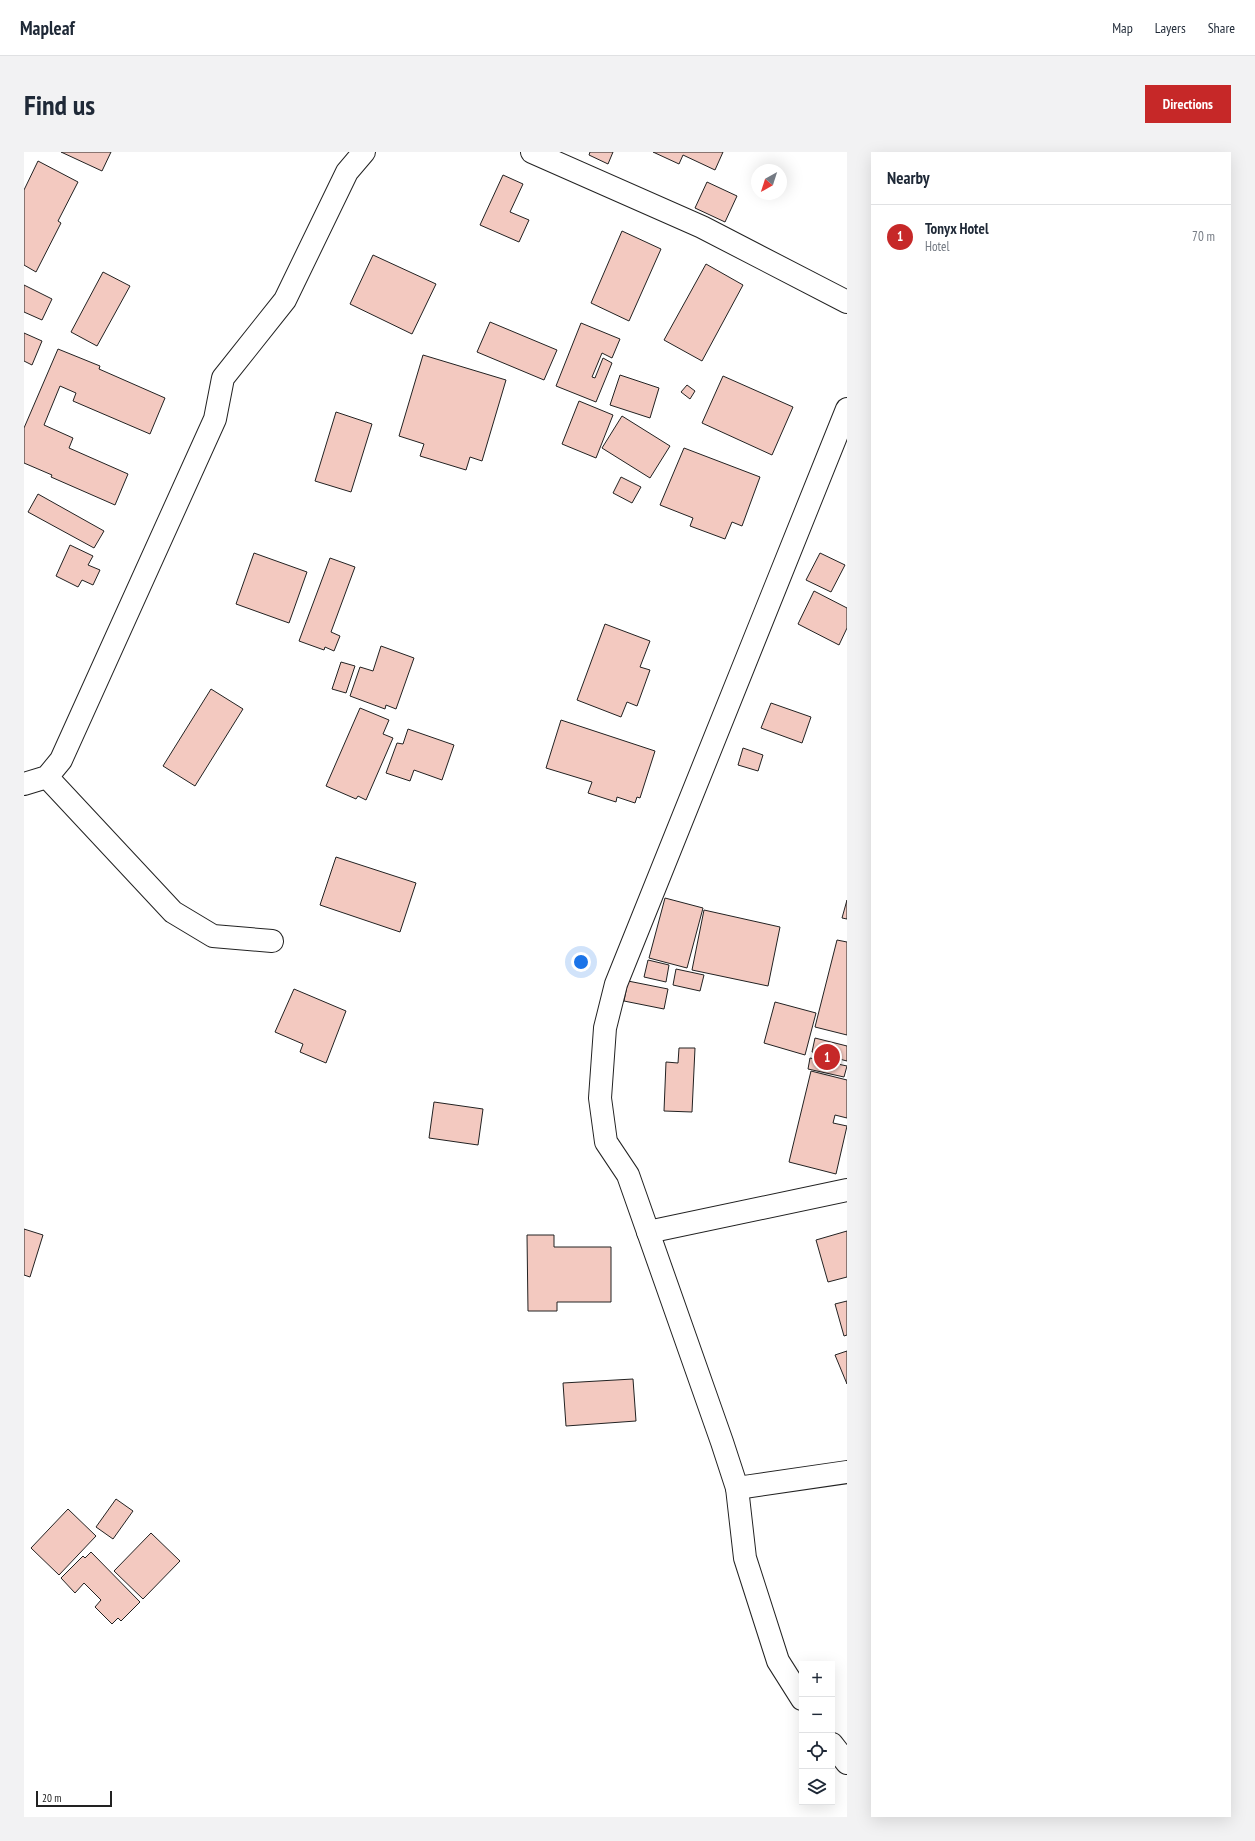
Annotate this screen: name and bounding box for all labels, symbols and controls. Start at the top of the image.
text: Mapleaf [20,16,75,40]
text: Map [1112,19,1133,37]
text: Layers [1155,19,1186,37]
text: Share [1208,19,1235,37]
button: Directions [1145,85,1231,123]
text: Find us [24,86,95,123]
north arrow [751,164,787,200]
text: Nearby [887,167,930,189]
text: Tonyx Hotel [925,219,989,238]
text: 1 [897,228,903,245]
text: 70 m [1192,228,1215,245]
text: Hotel [925,238,949,255]
your location [571,952,591,972]
pin: 1 [814,1042,840,1072]
map controls [799,1661,835,1805]
button: + [799,1661,835,1697]
button: − [799,1697,835,1733]
button: locate [799,1733,835,1769]
button: layers [799,1769,835,1805]
scale bar [36,1789,112,1808]
text: 20 m [42,1791,61,1805]

